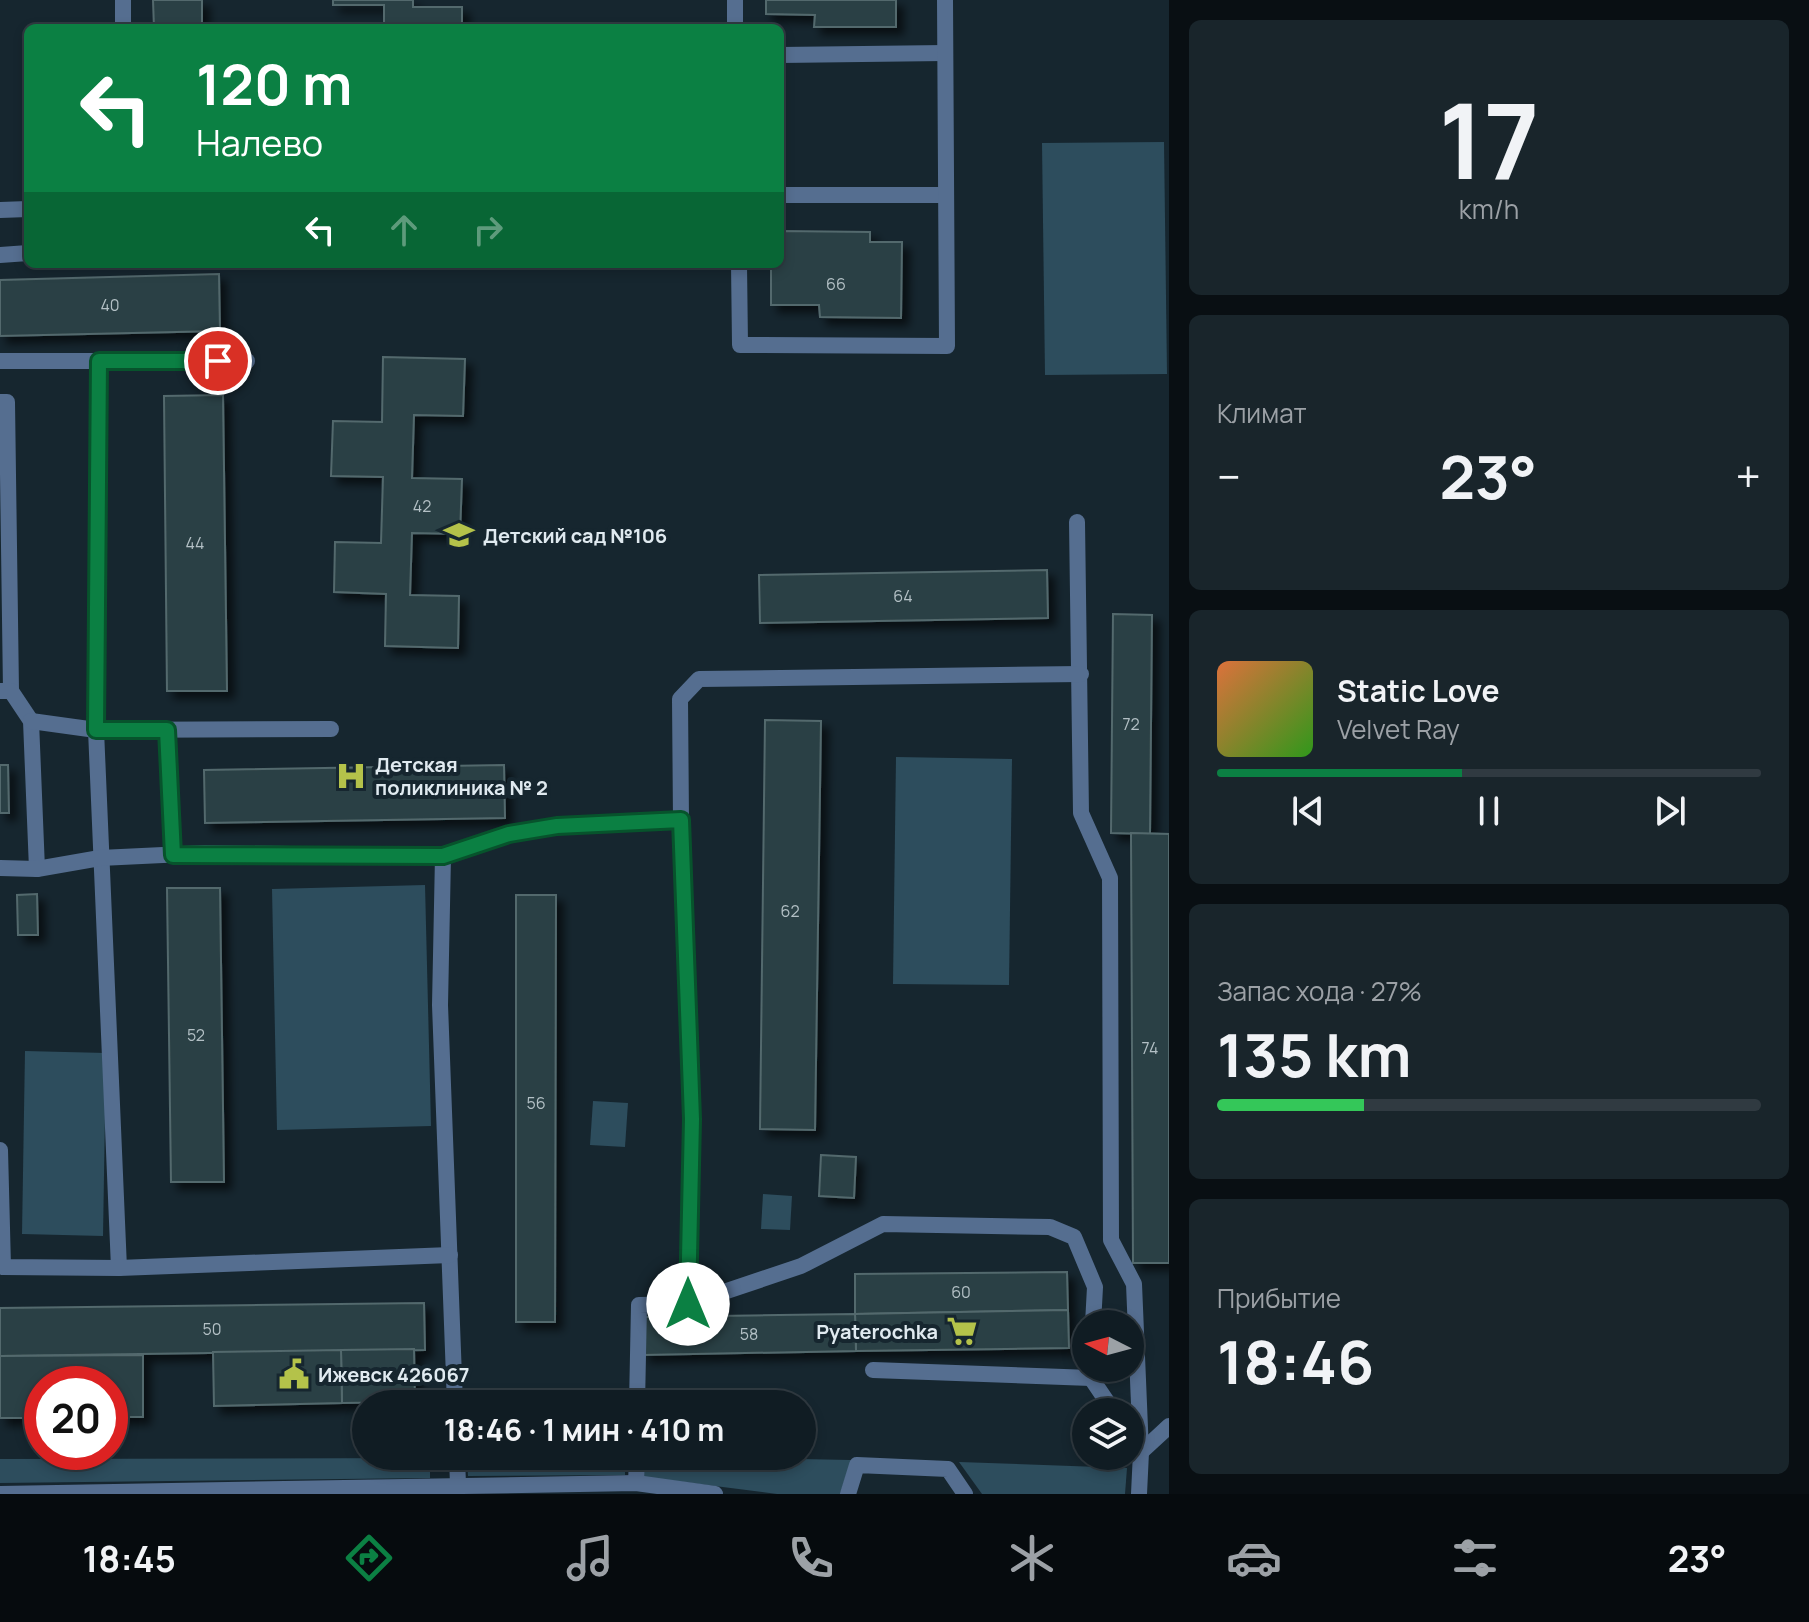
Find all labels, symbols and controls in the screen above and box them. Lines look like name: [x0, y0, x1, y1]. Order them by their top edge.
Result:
text: 120 m: [196, 45, 352, 122]
icon: left: [64, 56, 168, 160]
text: 17: [1438, 68, 1540, 210]
text: Налево: [196, 118, 323, 167]
text: km/h: [1459, 191, 1519, 227]
icon: left: [298, 208, 342, 252]
icon: ahead: [382, 208, 426, 252]
icon: right: [466, 208, 510, 252]
house number: 66: [826, 273, 846, 295]
house number: 40: [100, 294, 120, 316]
pin: [184, 327, 252, 395]
icon: arrive: [196, 339, 240, 383]
text: Климат: [1217, 395, 1307, 431]
text: 23°: [1439, 435, 1537, 517]
text: −: [1217, 446, 1241, 506]
text: +: [1736, 446, 1761, 506]
house number: 42: [413, 495, 431, 517]
school or university icon: Детский сад №106: [442, 518, 476, 552]
place label: Детский сад №106: [483, 522, 667, 549]
house number: 44: [185, 532, 205, 554]
house number: 64: [893, 585, 913, 607]
text: Static Love: [1337, 670, 1500, 711]
text: Velvet Ray: [1337, 711, 1460, 747]
house number: 72: [1122, 713, 1140, 735]
place label: Детская поликлиника № 2: [375, 751, 548, 801]
hospital icon: Детская поликлиника № 2: [334, 759, 368, 793]
icon: previous: [1286, 789, 1330, 833]
icon: pause: [1467, 789, 1511, 833]
icon: next: [1648, 789, 1692, 833]
house number: 62: [780, 900, 800, 922]
text: Запас хода · 27%: [1217, 973, 1422, 1009]
text: 135 km: [1217, 1013, 1412, 1095]
house number: 52: [187, 1024, 205, 1046]
house number: 74: [1142, 1037, 1158, 1059]
house number: 56: [526, 1092, 546, 1114]
position arrow: [646, 1262, 730, 1346]
text: Прибытие: [1217, 1280, 1341, 1316]
house number: 60: [951, 1281, 971, 1303]
north arrow: [1072, 1310, 1144, 1382]
map controls: [1072, 1310, 1144, 1470]
supermarket icon: Pyaterochka: [945, 1314, 979, 1348]
house number: 50: [203, 1318, 222, 1340]
place label: Pyaterochka: [816, 1318, 938, 1345]
text: 18:46: [1217, 1320, 1374, 1402]
house number: 58: [740, 1323, 758, 1345]
public building icon: Ижевск 426067: [277, 1357, 311, 1391]
place label: Ижевск 426067: [318, 1361, 470, 1388]
speed limit sign: 20: [24, 1366, 128, 1470]
button: layers: [1072, 1398, 1144, 1470]
text: 18:46 · 1 мин · 410 m: [444, 1409, 724, 1450]
icon: directions: [341, 1530, 397, 1586]
icon: music: [562, 1530, 618, 1586]
icon: phone: [783, 1530, 839, 1586]
icon: climate: [1004, 1530, 1060, 1586]
icon: car: [1226, 1530, 1282, 1586]
icon: filters: [1447, 1530, 1503, 1586]
text: 18:45: [83, 1534, 176, 1583]
text: 23°: [1668, 1534, 1726, 1583]

